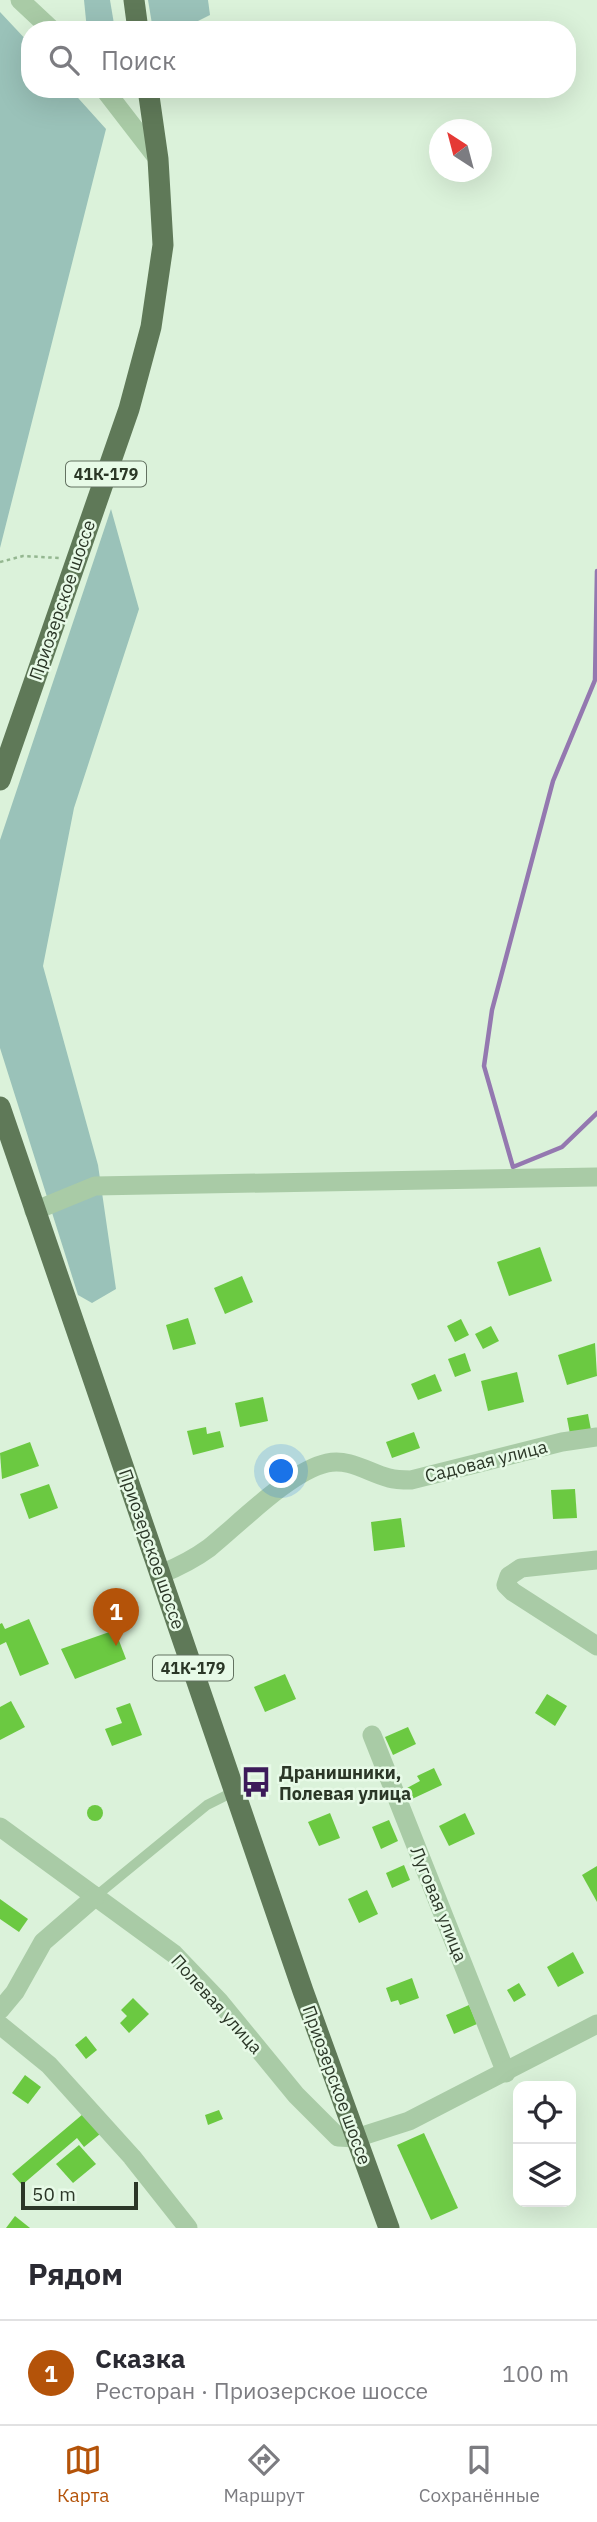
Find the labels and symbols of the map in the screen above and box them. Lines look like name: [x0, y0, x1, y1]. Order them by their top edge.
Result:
north arrow: [429, 119, 492, 182]
road number: 41К-179: [66, 461, 146, 486]
street label: Приозерское шоссе: [24, 517, 100, 683]
street label: Садовая улица: [422, 1435, 550, 1487]
your location: [264, 1454, 298, 1488]
street label: Приозерское шоссе: [114, 1466, 190, 1632]
pin: 1: [93, 1588, 139, 1646]
road number: 41К-179: [153, 1656, 233, 1680]
place label: Дранишники, Полевая улица: [279, 1761, 411, 1805]
bus stop icon: Дранишники, Полевая улица: [239, 1765, 273, 1799]
street label: Луговая улица: [405, 1843, 473, 1965]
street label: Полевая улица: [166, 1950, 268, 2059]
street label: Приозерское шоссе: [297, 2002, 377, 2168]
scale bar: [21, 2179, 138, 2211]

